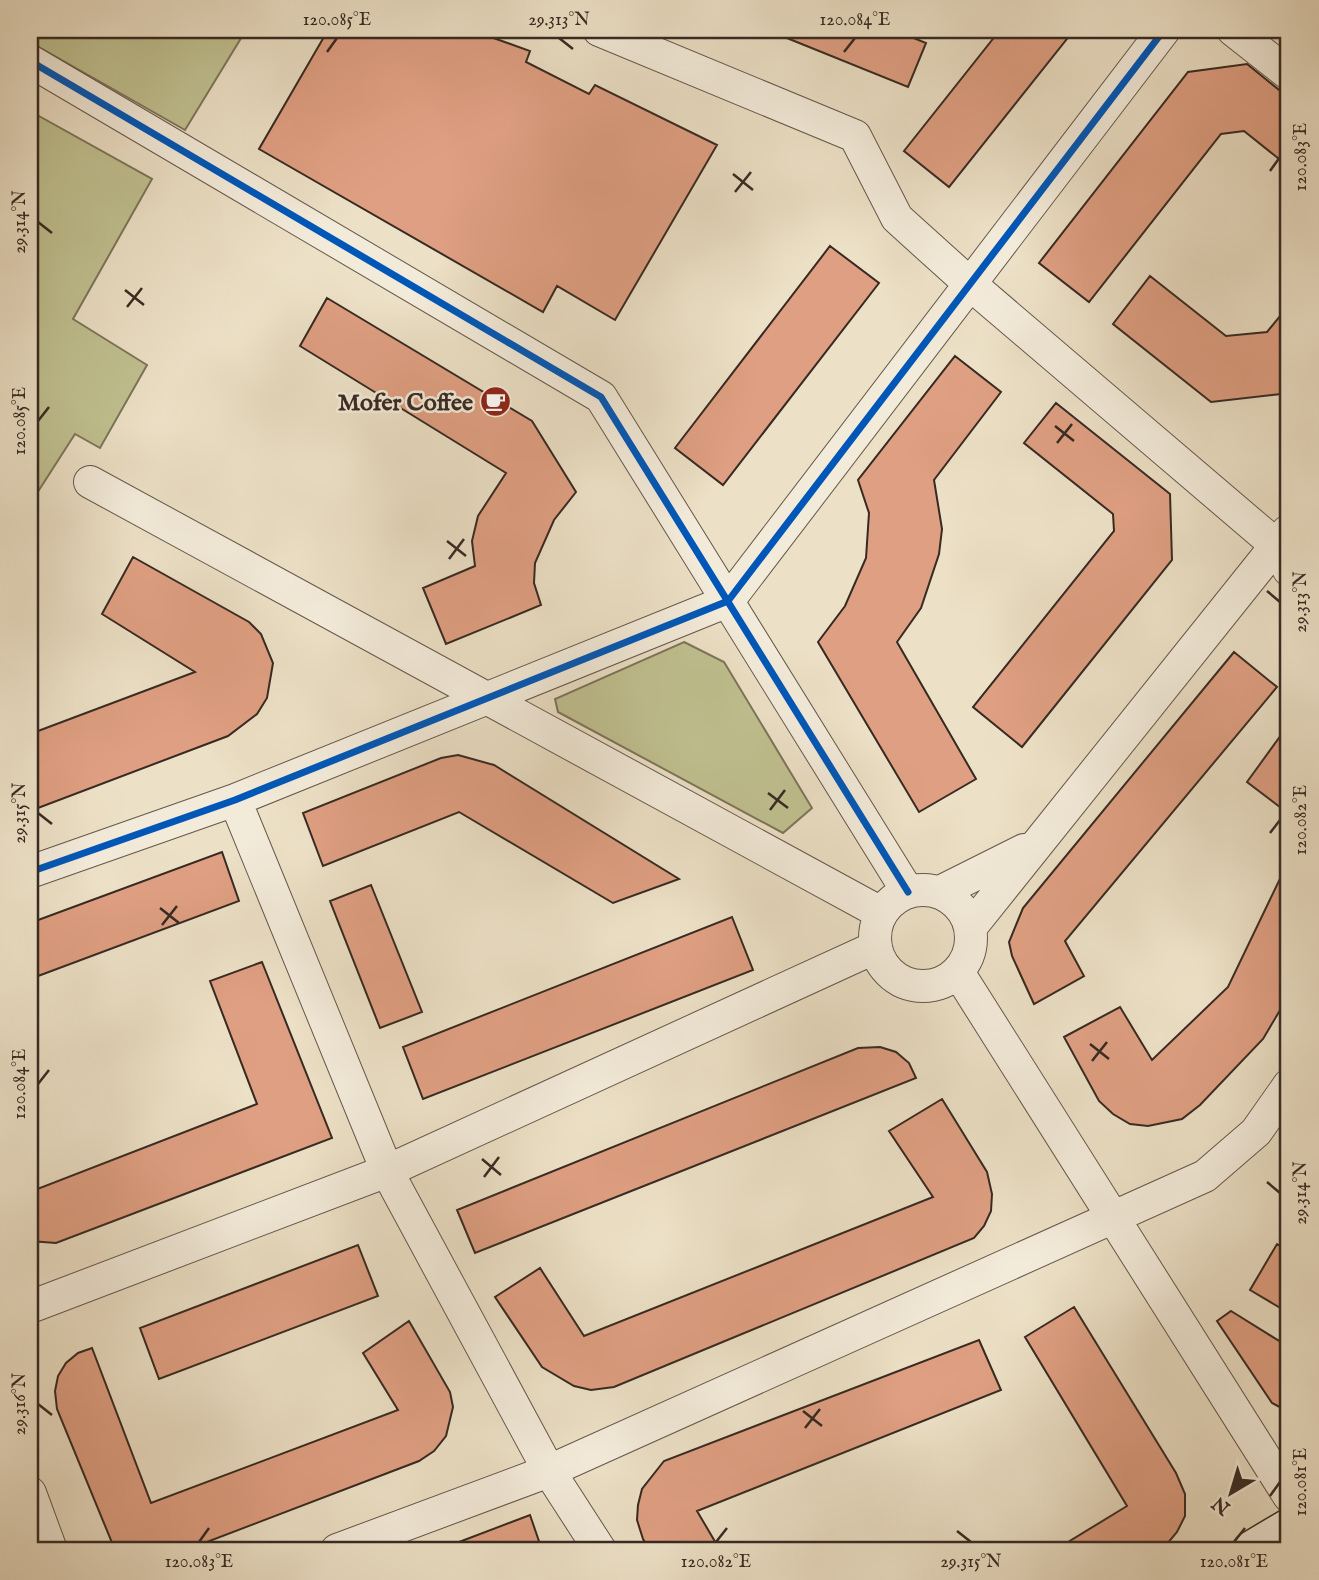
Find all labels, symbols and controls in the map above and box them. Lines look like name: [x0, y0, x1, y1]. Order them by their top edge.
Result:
text: 120.085°E: [303, 9, 371, 32]
text: 29.313°N: [528, 9, 590, 32]
text: 120.084°E: [820, 9, 890, 32]
text: 120.083°E: [1290, 123, 1313, 191]
text: 29.314°N: [9, 190, 32, 254]
cafe icon: Mofer Coffee: [479, 385, 513, 419]
text: 120.085°E: [9, 387, 32, 455]
place label: Mofer Coffee: [338, 388, 473, 419]
text: 29.313°N: [1290, 571, 1313, 633]
text: 29.315°N: [9, 782, 32, 844]
text: 120.082°E: [1290, 785, 1313, 855]
text: 120.084°E: [9, 1049, 32, 1119]
text: 29.314°N: [1290, 1161, 1313, 1225]
text: 29.316°N: [9, 1372, 32, 1435]
text: 120.081°E: [1290, 1448, 1313, 1516]
north arrow: [1196, 1458, 1266, 1528]
text: N: [1207, 1490, 1236, 1520]
text: 120.083°E: [165, 1551, 233, 1574]
text: 120.082°E: [681, 1551, 751, 1574]
text: 29.315°N: [940, 1551, 1002, 1574]
text: 120.081°E: [1200, 1551, 1268, 1574]

